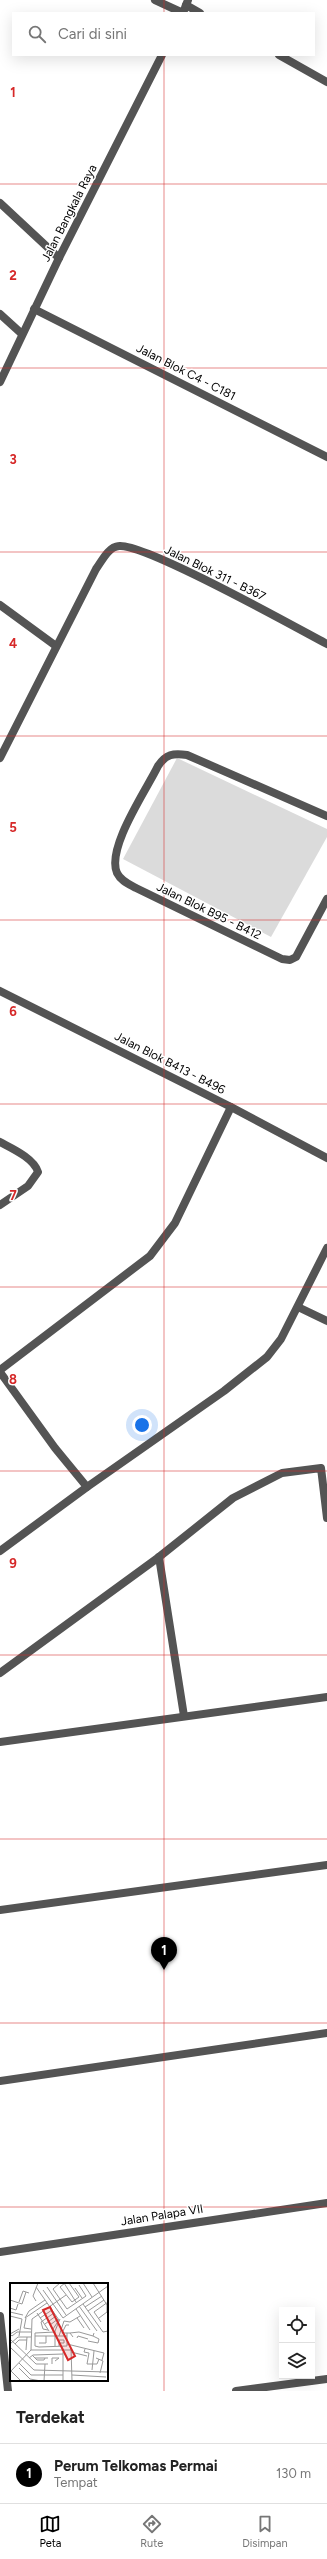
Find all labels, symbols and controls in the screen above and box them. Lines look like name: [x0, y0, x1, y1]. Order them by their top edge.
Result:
search box: [12, 12, 315, 56]
icon: search: [26, 23, 48, 45]
text: Cari di sini: [58, 25, 127, 43]
text: 1: [10, 85, 16, 100]
street label: Jalan Bangkala Raya: [38, 162, 100, 264]
text: 2: [9, 268, 17, 283]
street label: Jalan Blok C4 - C181: [134, 341, 238, 403]
text: 3: [9, 452, 17, 467]
street label: Jalan Blok 311 - B367: [162, 542, 268, 604]
text: 4: [9, 636, 17, 651]
text: 5: [9, 820, 17, 835]
street label: Jalan Blok B95 - B412: [154, 880, 264, 942]
text: 6: [9, 1004, 17, 1019]
street label: Jalan Blok B413 - B496: [112, 1029, 228, 1097]
text: 7: [9, 1188, 17, 1203]
text: 8: [9, 1372, 17, 1387]
your location: [132, 1415, 152, 1435]
text: 9: [9, 1556, 17, 1571]
pin: 1: [151, 1937, 177, 1970]
street label: Jalan Palapa VII: [120, 2202, 204, 2228]
inset map: [10, 2283, 108, 2381]
map controls: [279, 2307, 315, 2379]
button: locate: [279, 2307, 315, 2343]
button: layers: [279, 2343, 315, 2379]
text: Terdekat: [16, 2407, 85, 2427]
text: Perum Telkomas Permai: [54, 2457, 218, 2475]
text: 1: [26, 2466, 32, 2481]
text: 130 m: [276, 2466, 311, 2481]
text: Tempat: [54, 2475, 98, 2490]
tab: Peta: [39, 2513, 61, 2550]
tab: Rute: [140, 2513, 163, 2550]
tab: Disimpan: [242, 2513, 288, 2550]

